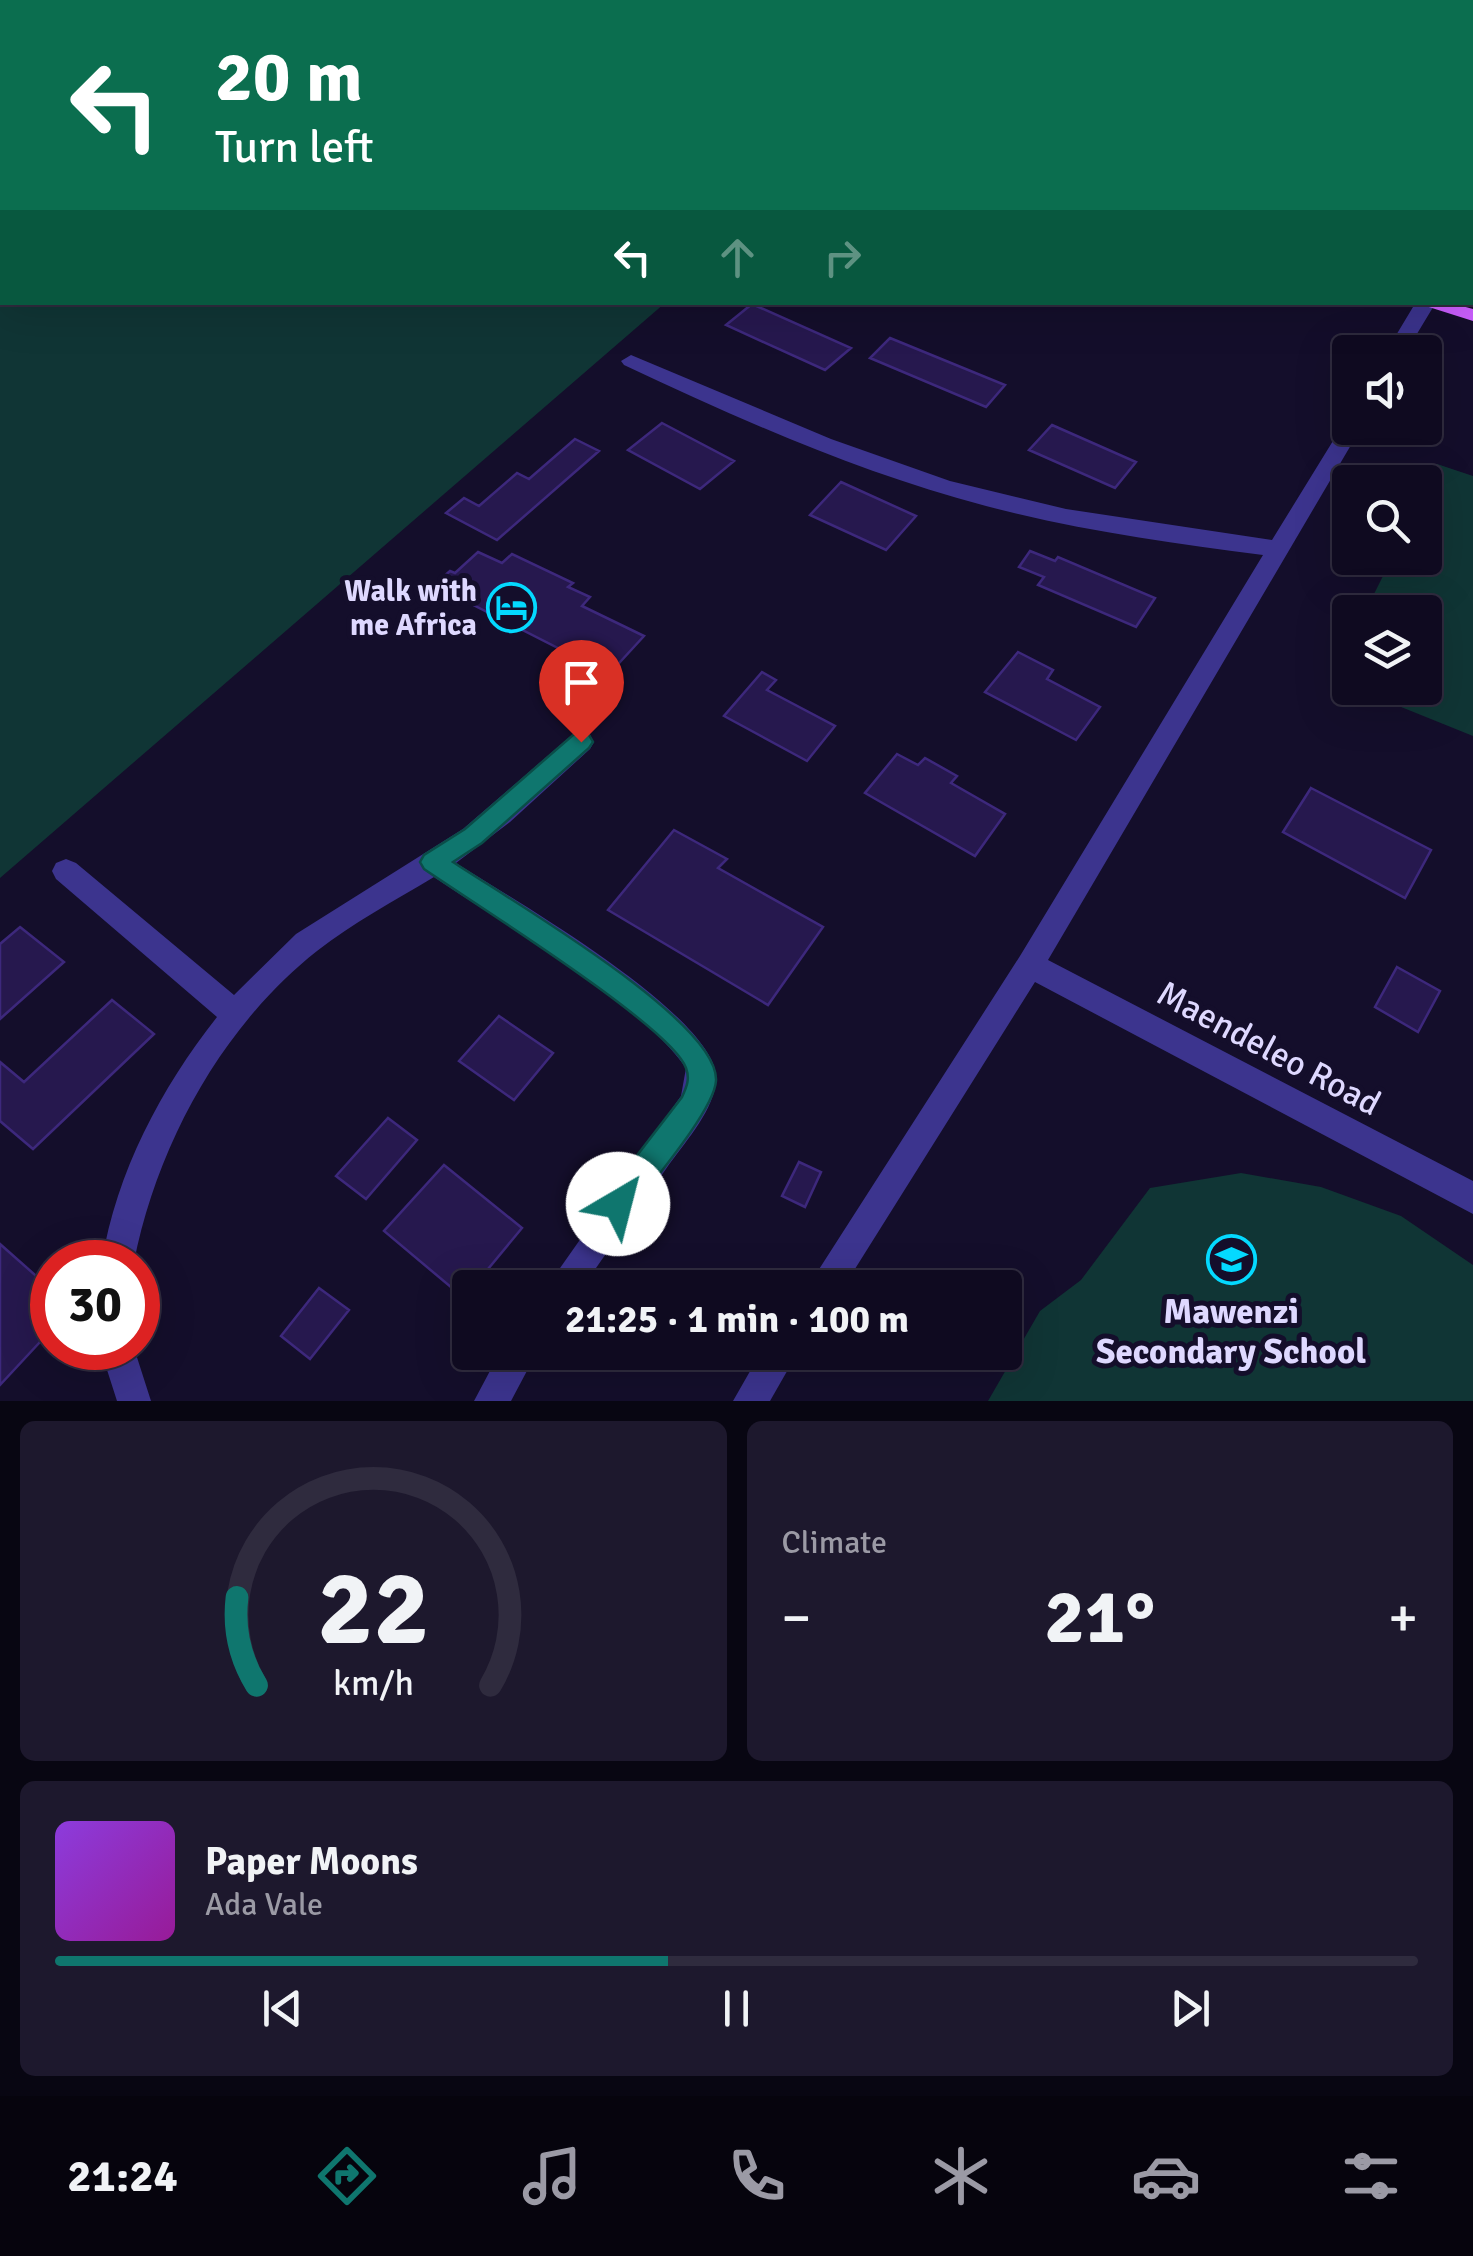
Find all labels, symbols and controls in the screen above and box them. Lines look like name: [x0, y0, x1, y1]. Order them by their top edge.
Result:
text: 20 m: [215, 34, 363, 120]
icon: left: [50, 40, 180, 170]
text: Turn left: [215, 120, 374, 175]
icon: left: [605, 230, 660, 285]
icon: ahead: [710, 230, 765, 285]
icon: right: [815, 230, 870, 285]
map controls: [1332, 335, 1442, 705]
button: sound: [1332, 335, 1442, 445]
button: search: [1332, 465, 1442, 575]
place label: Walk with me Africa: [344, 573, 477, 644]
hotel icon: Walk with me Africa: [486, 582, 538, 634]
button: layers: [1332, 595, 1442, 705]
pin: [539, 640, 624, 743]
icon: arrive: [554, 655, 609, 710]
street label: Maendeleo Road: [1150, 972, 1388, 1125]
position arrow: [566, 1152, 670, 1256]
school or university icon: Mawenzi Secondary School: [1205, 1233, 1257, 1285]
speed limit sign: 30: [30, 1240, 160, 1370]
place label: Mawenzi Secondary School: [1096, 1290, 1366, 1373]
text: 21:25 · 1 min · 100 m: [565, 1296, 909, 1343]
text: Climate: [782, 1523, 887, 1562]
text: 22: [317, 1545, 429, 1673]
text: 21°: [1044, 1571, 1155, 1664]
text: −: [782, 1584, 811, 1652]
text: +: [1388, 1584, 1418, 1652]
text: km/h: [333, 1661, 414, 1705]
text: Paper Moons: [205, 1838, 418, 1885]
text: Ada Vale: [205, 1885, 323, 1924]
icon: previous: [255, 1981, 310, 2036]
icon: pause: [709, 1981, 764, 2036]
icon: next: [1163, 1981, 1218, 2036]
icon: directions: [312, 2141, 382, 2211]
icon: music: [517, 2141, 587, 2211]
icon: phone: [722, 2141, 792, 2211]
icon: climate: [926, 2141, 996, 2211]
icon: car: [1131, 2141, 1201, 2211]
icon: filters: [1336, 2141, 1406, 2211]
text: 21:24: [67, 2149, 178, 2204]

